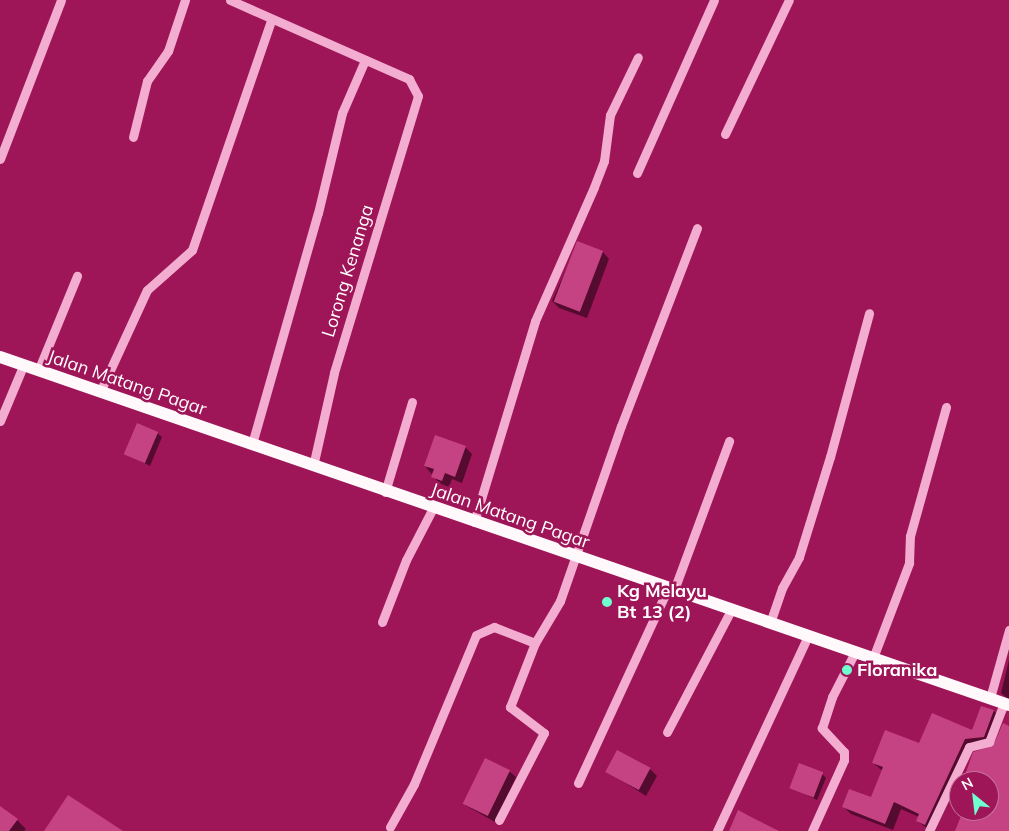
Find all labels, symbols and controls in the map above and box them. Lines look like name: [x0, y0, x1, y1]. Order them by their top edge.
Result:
street label: Lorong Kenanga: [318, 202, 378, 340]
street label: Jalan Matang Pagar: [45, 346, 209, 420]
street label: Jalan Matang Pagar: [428, 479, 592, 553]
place label: Kg Melayu Bt 13 (2): [617, 581, 707, 624]
marker: Kg Melayu Bt 13 (2): [601, 596, 613, 608]
place label: Floranika: [857, 659, 937, 681]
marker: Floranika: [841, 664, 853, 676]
north arrow: [949, 771, 999, 821]
text: N: [958, 773, 976, 794]

